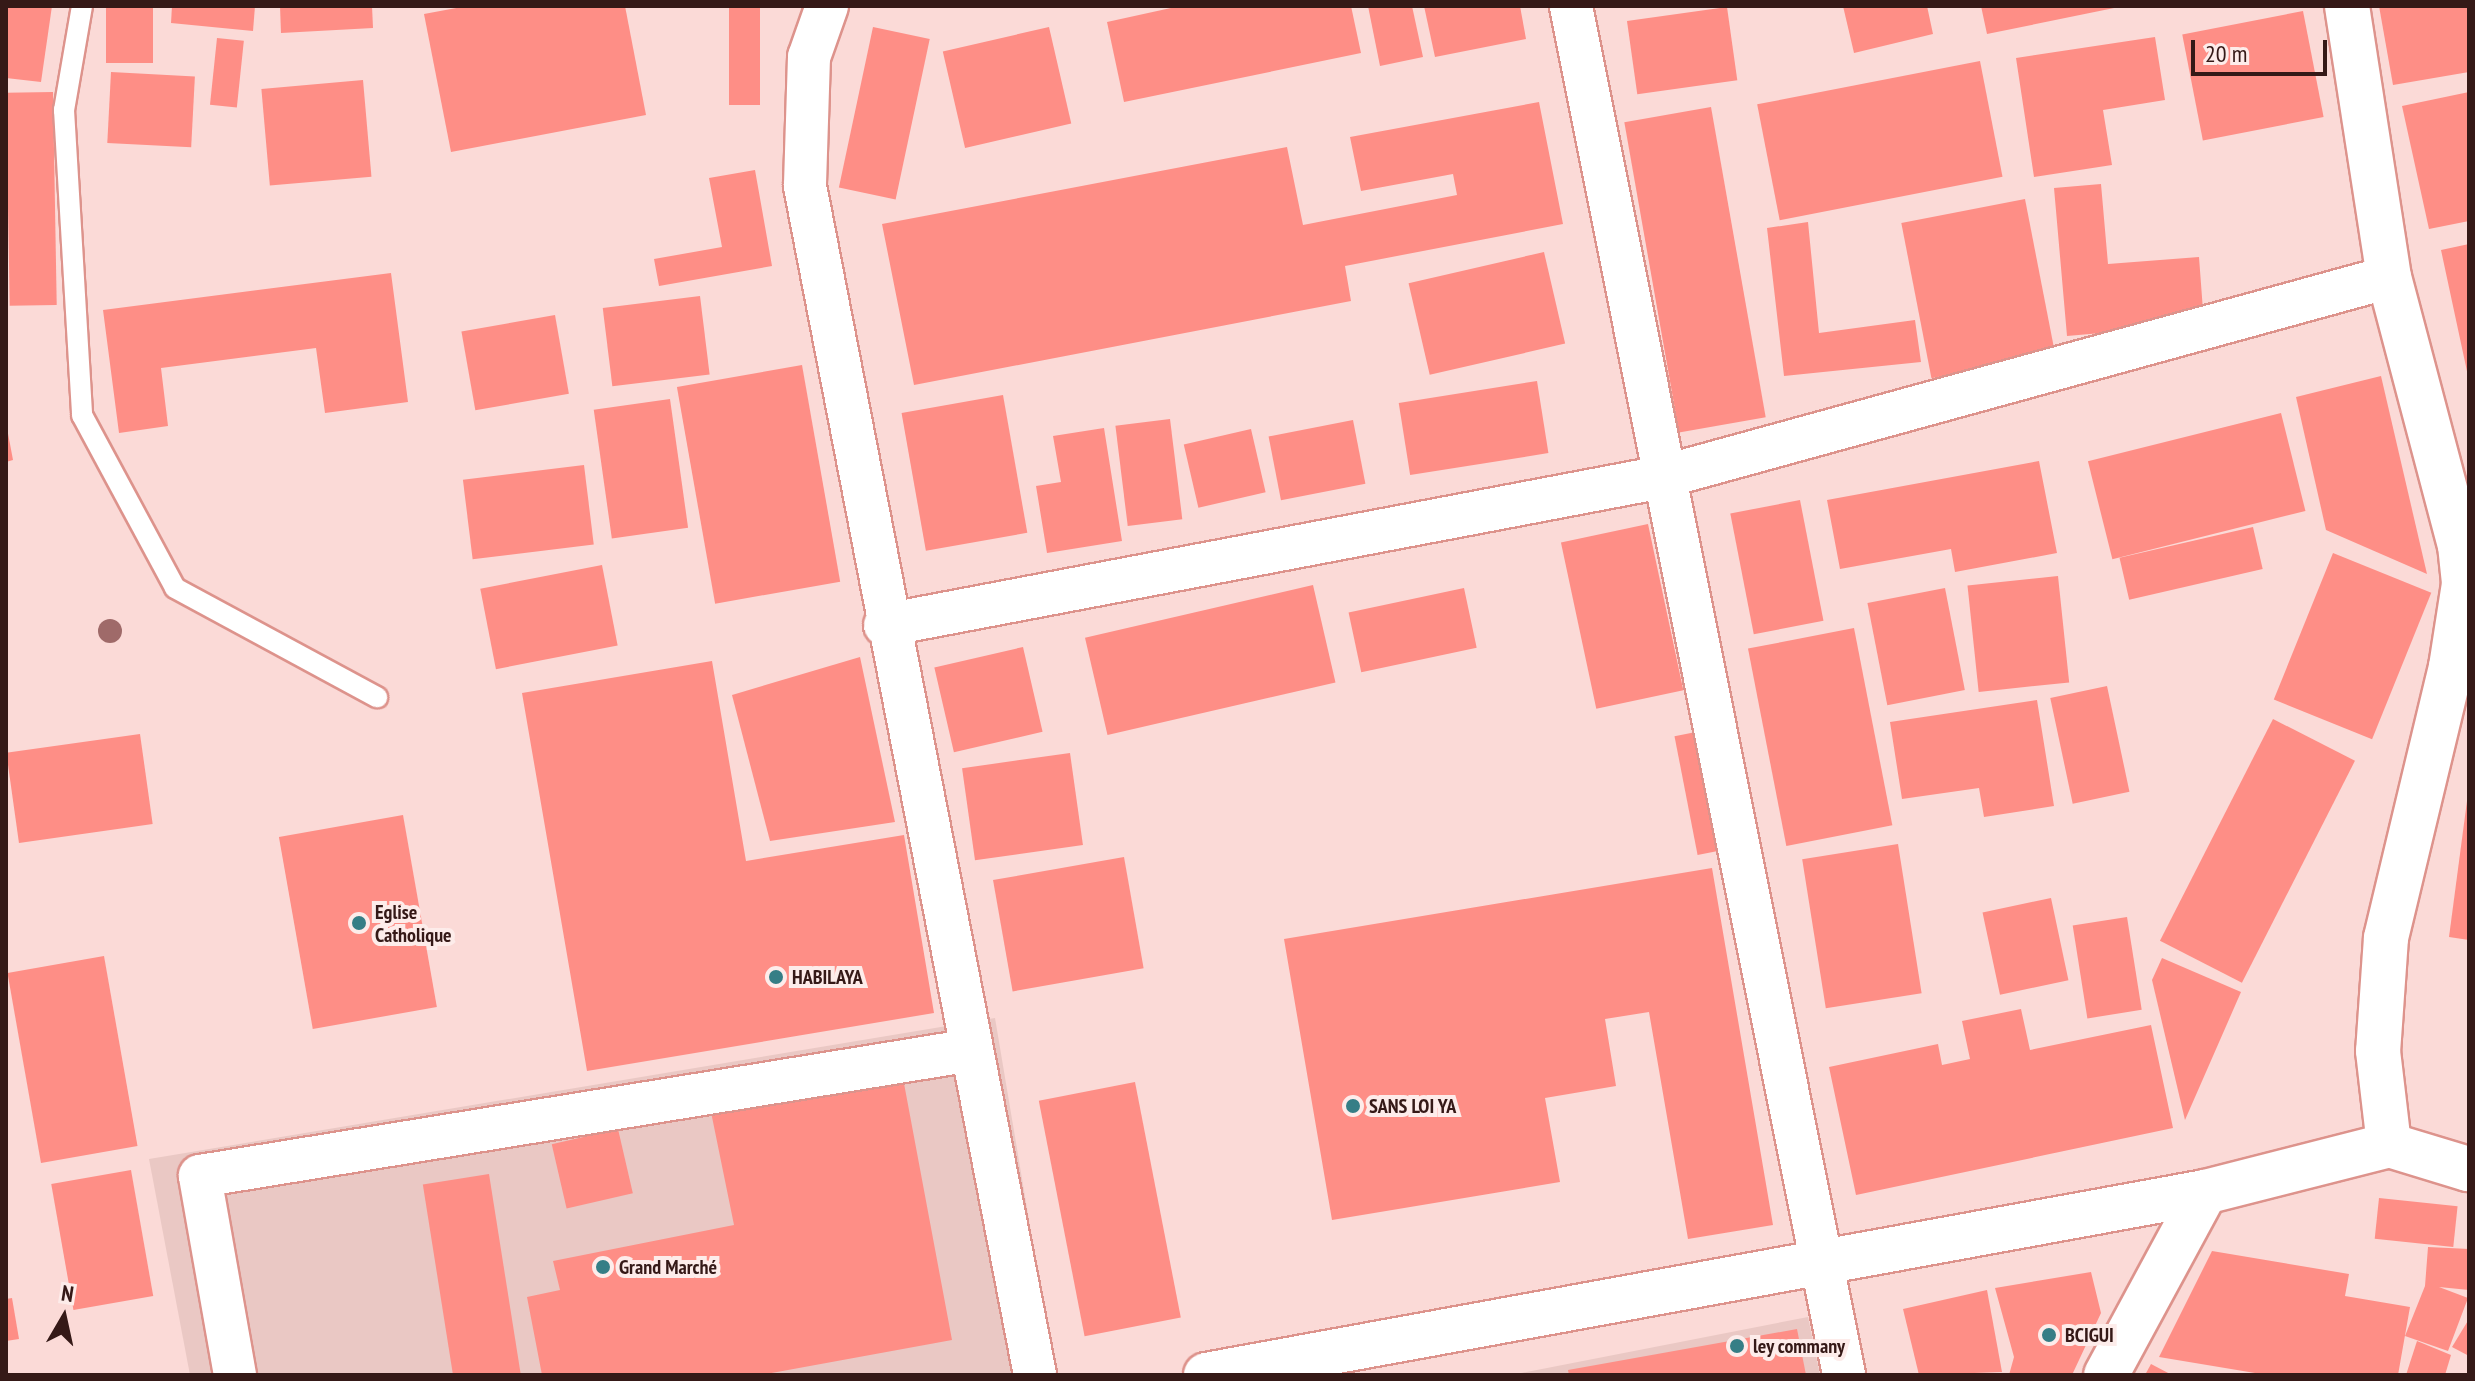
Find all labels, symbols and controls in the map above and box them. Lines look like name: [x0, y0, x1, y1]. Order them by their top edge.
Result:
scale bar: [2195, 24, 2331, 74]
text: 20 m: [2205, 38, 2247, 69]
place label: Eglise Catholique: [375, 900, 452, 947]
marker: Eglise Catholique: [350, 914, 368, 932]
place label: HABILAYA: [792, 965, 863, 989]
marker: HABILAYA: [767, 968, 785, 986]
place label: SANS LOI YA: [1369, 1094, 1457, 1118]
marker: SANS LOI YA: [1344, 1097, 1362, 1115]
place label: Grand Marché: [619, 1255, 717, 1279]
marker: Grand Marché: [594, 1258, 612, 1276]
north arrow: [24, 1277, 104, 1357]
text: N: [60, 1279, 76, 1308]
place label: BCIGUI: [2065, 1323, 2114, 1347]
marker: BCIGUI: [2040, 1326, 2058, 1344]
place label: ley commany: [1753, 1334, 1846, 1358]
marker: ley commany: [1728, 1337, 1746, 1355]

